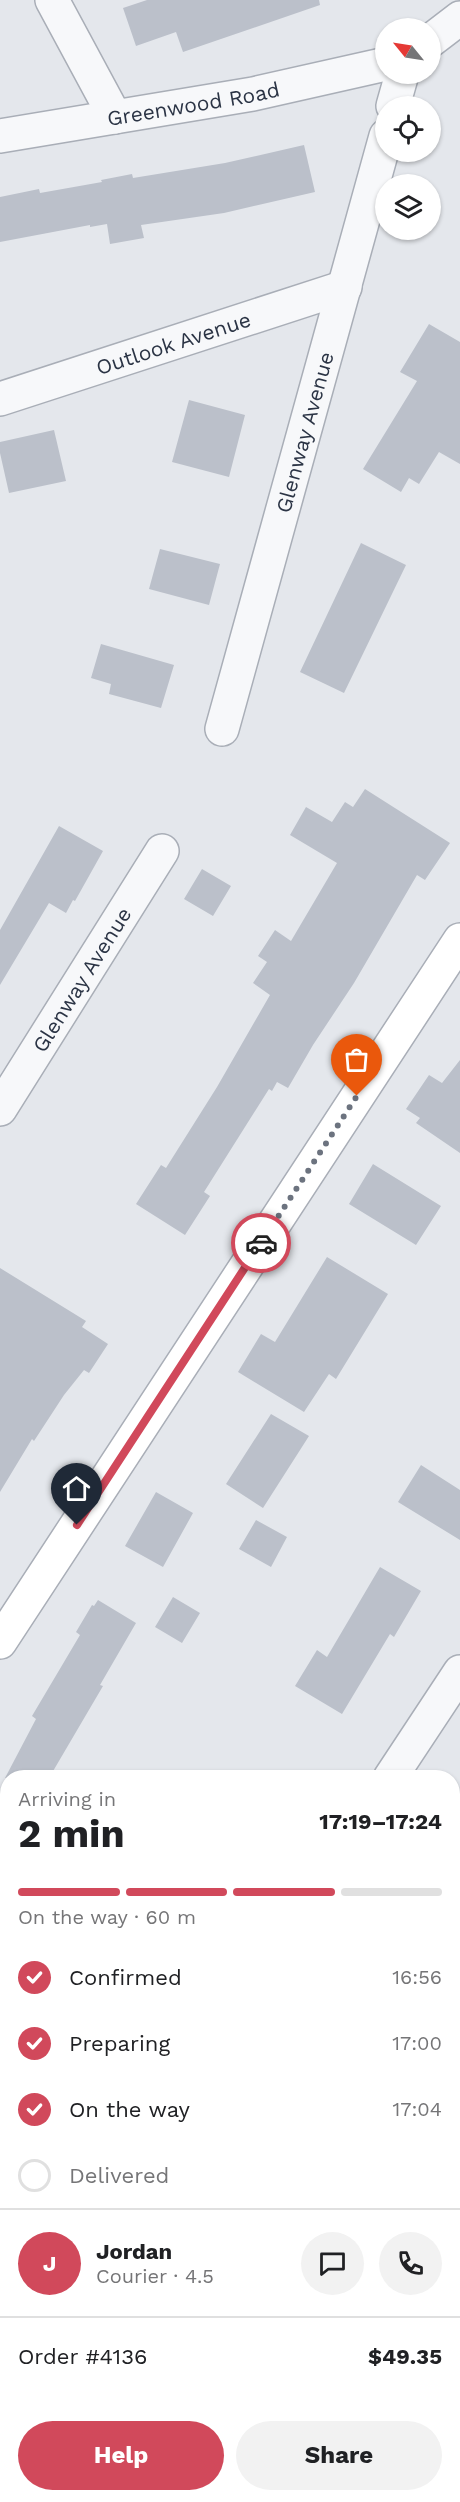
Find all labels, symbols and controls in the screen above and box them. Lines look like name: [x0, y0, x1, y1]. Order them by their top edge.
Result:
north arrow: [375, 18, 441, 84]
map controls: [375, 18, 441, 240]
street label: Greenwood Road: [105, 76, 282, 131]
button: locate: [375, 96, 441, 162]
button: layers: [375, 174, 441, 240]
street label: Outlook Avenue: [93, 306, 254, 380]
street label: Glenway Avenue: [270, 349, 338, 516]
street label: Glenway Avenue: [27, 902, 136, 1056]
pin: [331, 1034, 382, 1096]
icon: bag: [340, 1043, 373, 1076]
courier: [231, 1213, 291, 1273]
icon: car: [245, 1227, 278, 1260]
pin: [51, 1463, 102, 1525]
icon: home: [60, 1472, 93, 1505]
text: Arriving in: [18, 1787, 116, 1811]
text: 17:19–17:24: [319, 1809, 442, 1834]
text: 2 min: [18, 1811, 125, 1856]
text: On the way · 60 m: [18, 1905, 196, 1929]
icon: check: [18, 1961, 51, 1994]
text: Confirmed: [69, 1965, 182, 1990]
text: 16:56: [392, 1965, 442, 1989]
icon: check: [18, 2027, 51, 2060]
text: Preparing: [69, 2031, 170, 2056]
text: 17:00: [392, 2031, 442, 2055]
icon: check: [18, 2093, 51, 2126]
text: On the way: [69, 2097, 190, 2122]
text: 17:04: [392, 2097, 442, 2121]
text: Delivered: [69, 2163, 169, 2188]
button: chat: [301, 2232, 364, 2295]
button: phone: [379, 2232, 442, 2295]
text: Jordan: [96, 2239, 172, 2264]
text: J: [43, 2251, 56, 2276]
text: Courier · 4.5: [96, 2264, 214, 2288]
text: Order #4136: [18, 2344, 147, 2369]
text: $49.35: [368, 2344, 442, 2369]
button: Help: [18, 2421, 224, 2490]
button: Share: [236, 2421, 442, 2490]

